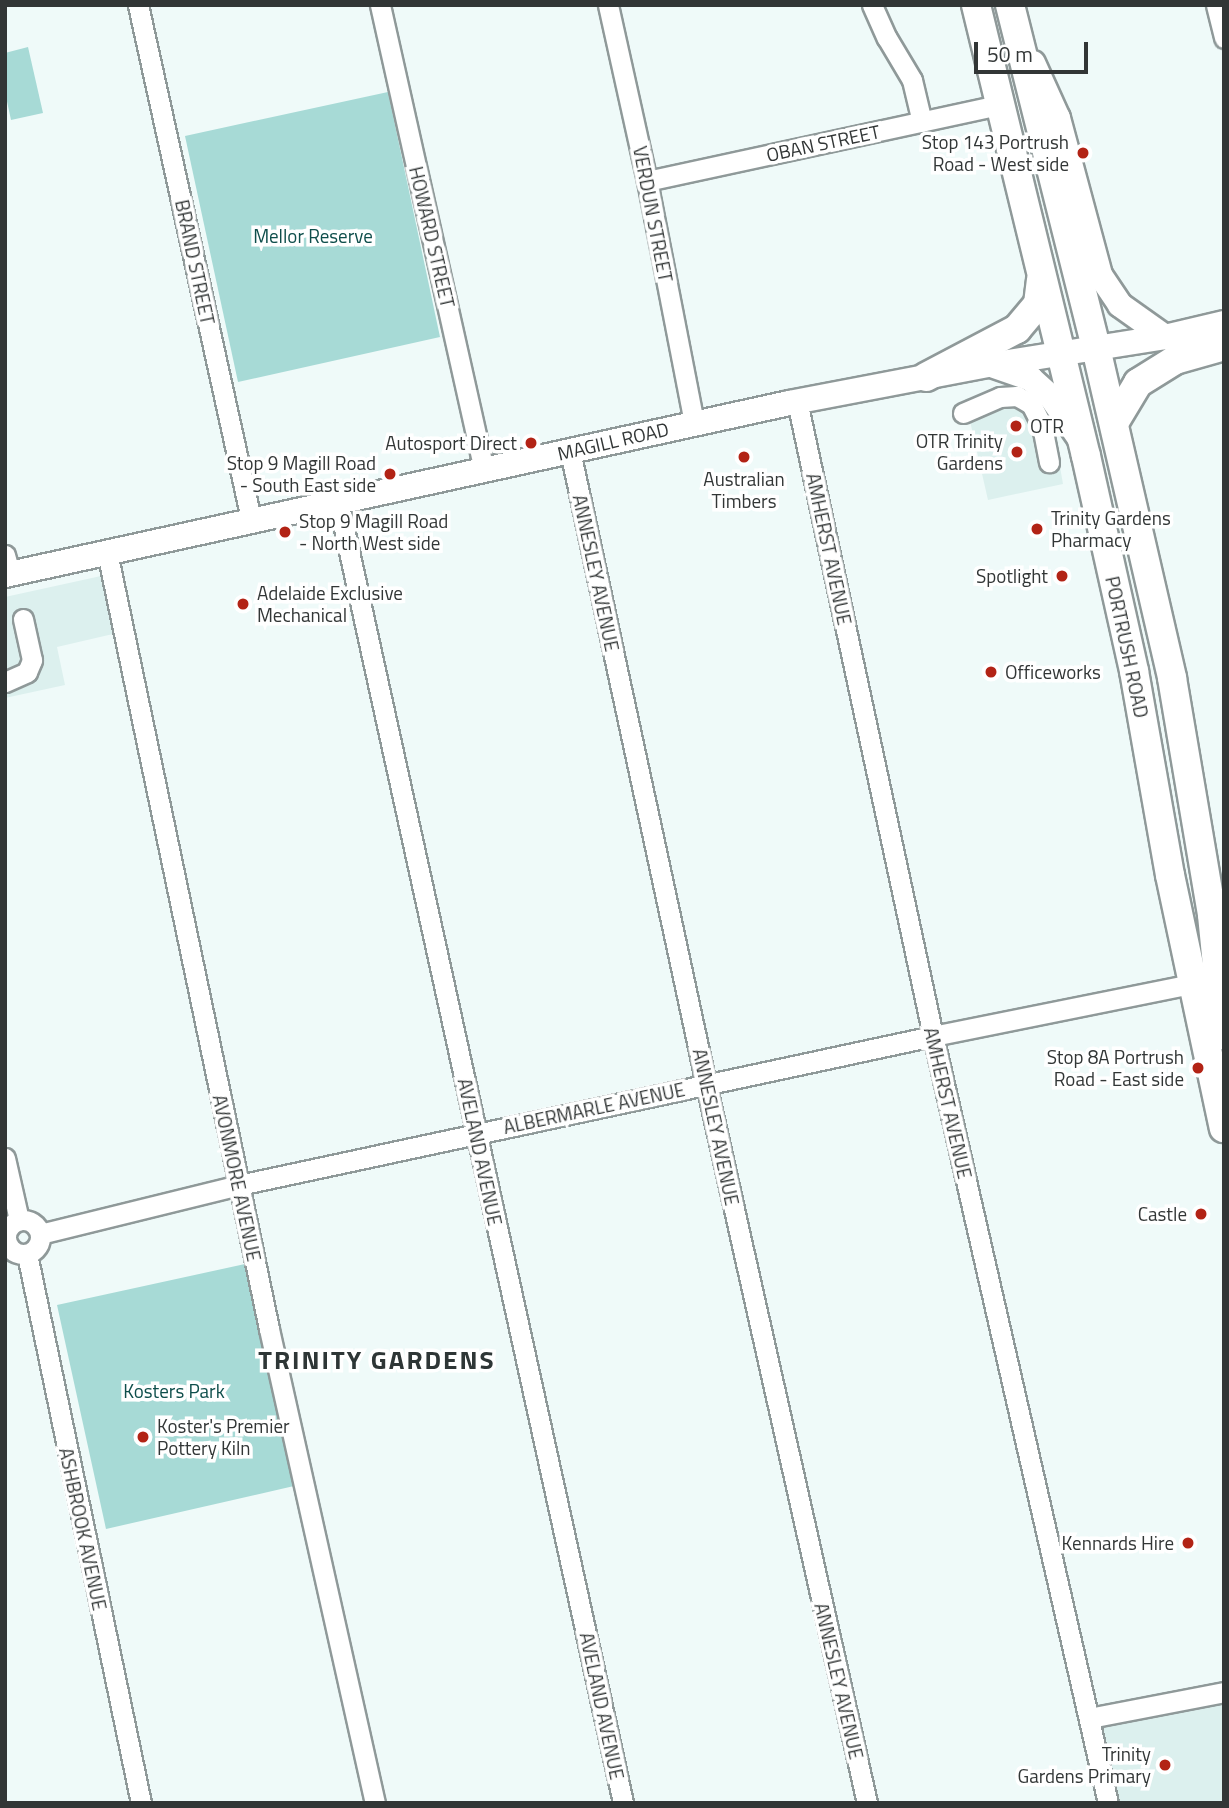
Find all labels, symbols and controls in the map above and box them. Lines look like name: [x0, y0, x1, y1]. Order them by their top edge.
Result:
scale bar: [977, 28, 1091, 72]
text: 50 m: [987, 38, 1033, 70]
street label: OBAN STREET: [764, 120, 882, 166]
place label: Stop 143 Portrush Road - West side: [922, 131, 1069, 175]
street label: VERDUN STREET: [629, 144, 677, 284]
marker: Stop 143 Portrush Road - West side: [1075, 145, 1091, 161]
street label: HOWARD STREET: [405, 164, 459, 310]
street label: BRAND STREET: [171, 198, 219, 326]
park label: Mellor Reserve: [253, 225, 373, 247]
place label: OTR: [1030, 415, 1064, 437]
street label: MAGILL ROAD: [555, 417, 671, 465]
marker: OTR: [1008, 418, 1024, 434]
place label: OTR Trinity Gardens: [916, 430, 1003, 474]
place label: Autosport Direct: [385, 432, 517, 454]
marker: Autosport Direct: [523, 435, 539, 451]
marker: OTR Trinity Gardens: [1009, 444, 1025, 460]
marker: Australian Timbers: [736, 449, 752, 465]
place label: Stop 9 Magill Road - South East side: [227, 452, 376, 496]
marker: Stop 9 Magill Road - South East side: [382, 466, 398, 482]
place label: Australian Timbers: [703, 468, 785, 512]
street label: AMHERST AVENUE: [802, 471, 856, 627]
street label: ANNESLEY AVENUE: [568, 493, 624, 653]
place label: Trinity Gardens Pharmacy: [1051, 507, 1171, 551]
place label: Stop 9 Magill Road - North West side: [299, 510, 448, 554]
marker: Trinity Gardens Pharmacy: [1029, 521, 1045, 537]
marker: Stop 9 Magill Road - North West side: [277, 524, 293, 540]
place label: Spotlight: [976, 565, 1048, 587]
marker: Spotlight: [1054, 568, 1070, 584]
street label: PORTRUSH ROAD: [1101, 574, 1153, 720]
place label: Adelaide Exclusive Mechanical: [257, 582, 403, 626]
marker: Adelaide Exclusive Mechanical: [235, 596, 251, 612]
place label: Officeworks: [1005, 661, 1101, 683]
marker: Officeworks: [983, 664, 999, 680]
street label: AMHERST AVENUE: [919, 1025, 977, 1181]
place label: Stop 8A Portrush Road - East side: [1047, 1046, 1184, 1090]
street label: ANNESLEY AVENUE: [688, 1047, 744, 1207]
marker: Stop 8A Portrush Road - East side: [1190, 1060, 1206, 1076]
street label: AVELAND AVENUE: [453, 1076, 507, 1228]
street label: ALBERMARLE AVENUE: [501, 1078, 687, 1138]
street label: AVONMORE AVENUE: [208, 1093, 266, 1263]
place label: Castle: [1138, 1203, 1187, 1225]
marker: Castle: [1193, 1206, 1209, 1222]
district label: TRINITY GARDENS: [260, 1344, 494, 1376]
park label: Kosters Park: [123, 1380, 225, 1402]
place label: Koster's Premier Pottery Kiln: [157, 1415, 290, 1459]
marker: Koster's Premier Pottery Kiln: [135, 1429, 151, 1445]
street label: ASHBROOK AVENUE: [55, 1446, 111, 1612]
place label: Kennards Hire: [1062, 1532, 1174, 1554]
marker: Kennards Hire: [1180, 1535, 1196, 1551]
street label: ANNESLEY AVENUE: [810, 1601, 868, 1761]
street label: AVELAND AVENUE: [575, 1630, 629, 1782]
place label: Trinity Gardens Primary: [1017, 1743, 1151, 1787]
marker: Trinity Gardens Primary: [1157, 1757, 1173, 1773]

